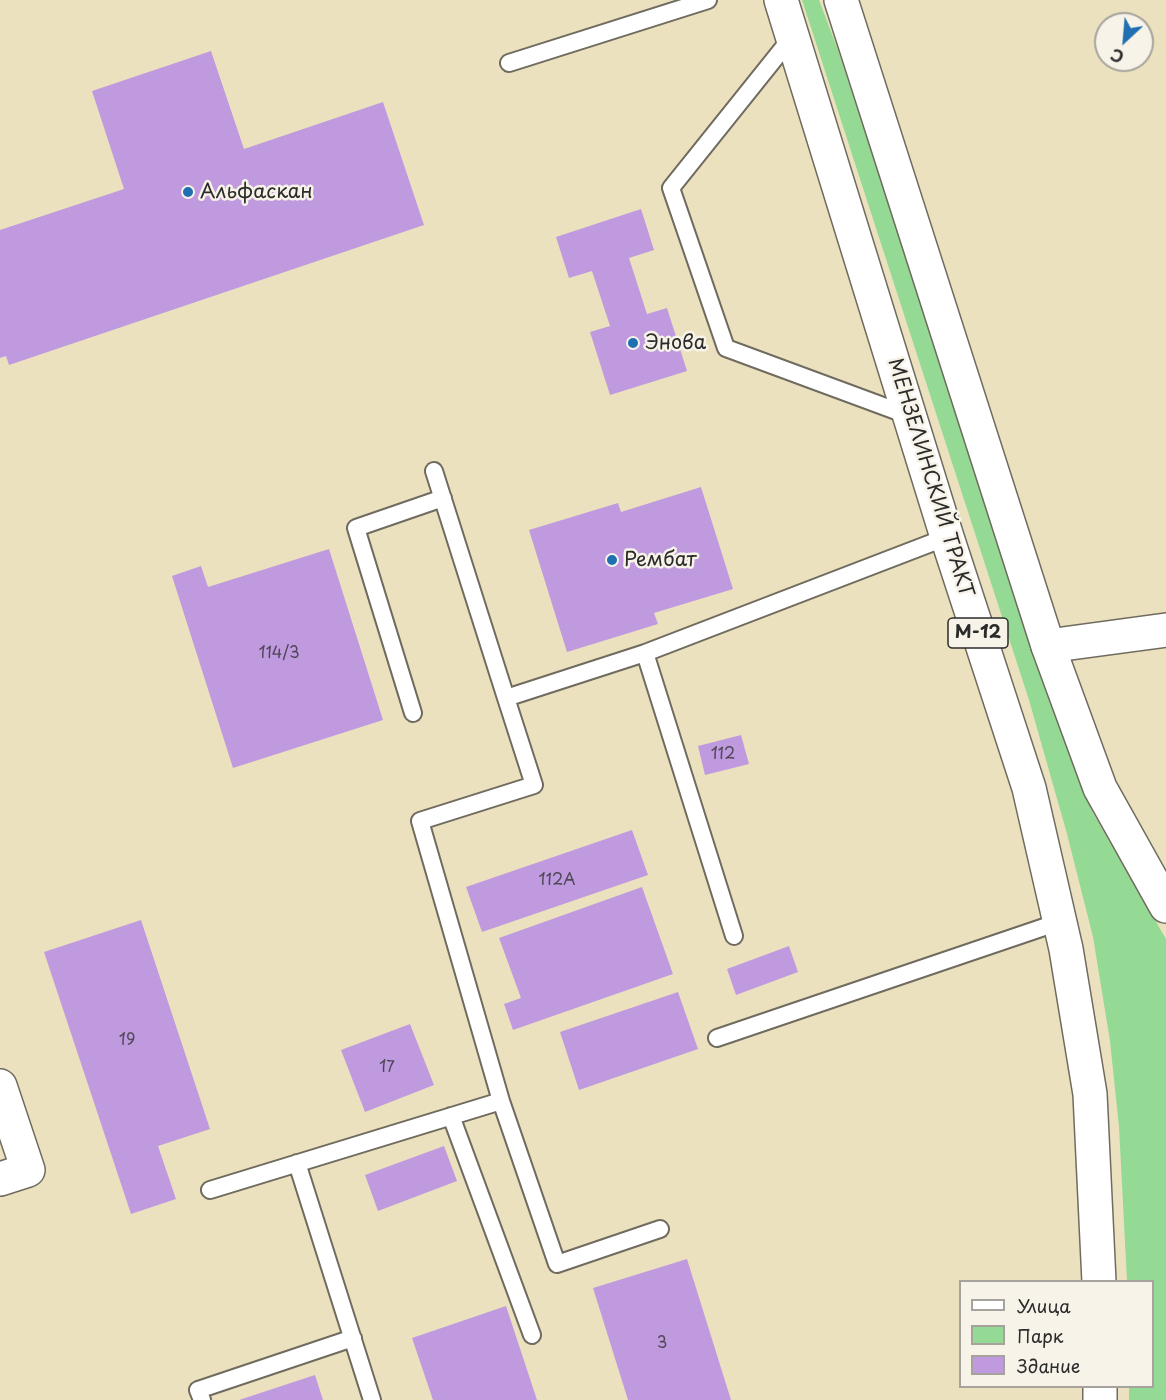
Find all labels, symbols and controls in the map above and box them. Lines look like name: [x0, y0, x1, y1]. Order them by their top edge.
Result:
north arrow: [1094, 12, 1154, 72]
text: С: [1106, 43, 1128, 70]
place label: Альфаскан: [200, 180, 313, 204]
marker: Альфаскан: [181, 185, 195, 199]
place label: Энова: [645, 331, 706, 355]
marker: Энова: [626, 336, 640, 350]
street label: МЕНЗЕЛИНСКИЙ ТРАКТ: [882, 355, 978, 601]
place label: Рембат: [624, 548, 696, 572]
marker: Рембат: [605, 553, 619, 567]
road number: М-12: [948, 618, 1008, 648]
house number: 114/3: [258, 644, 300, 664]
house number: 112: [711, 745, 735, 765]
house number: 112А: [539, 871, 575, 891]
house number: 19: [119, 1031, 135, 1051]
house number: 17: [379, 1058, 395, 1078]
legend: [959, 1280, 1154, 1388]
text: Улица: [1017, 1292, 1071, 1319]
text: Парк: [1017, 1322, 1063, 1349]
house number: 3: [657, 1334, 667, 1354]
text: Здание: [1017, 1352, 1080, 1379]

